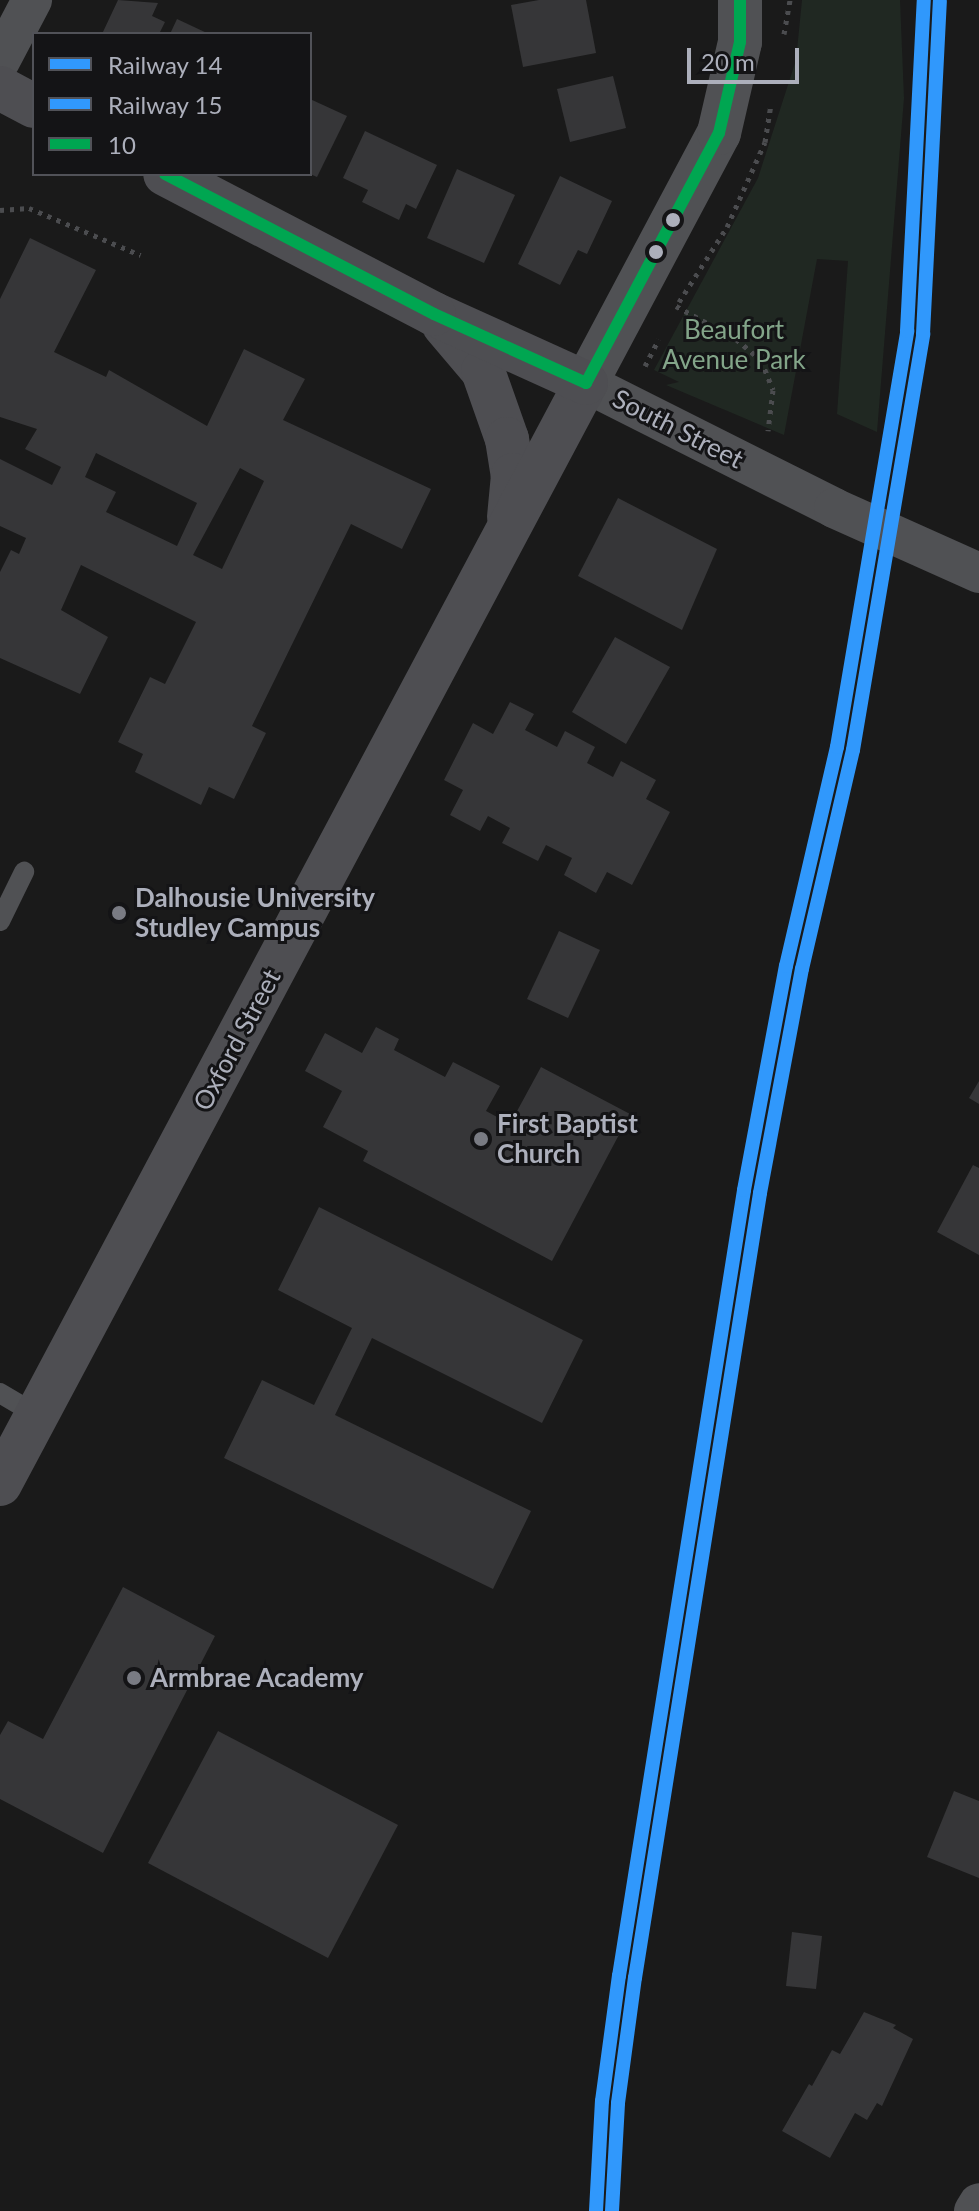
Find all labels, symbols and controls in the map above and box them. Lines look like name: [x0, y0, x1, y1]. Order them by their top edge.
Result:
legend: [32, 32, 312, 176]
scale bar: [691, 32, 803, 82]
text: 20 m: [701, 47, 755, 76]
text: Railway 14: [108, 50, 222, 79]
text: Railway 15: [108, 90, 222, 119]
text: 10: [108, 130, 136, 159]
unlabelled marker: [665, 212, 681, 228]
unlabelled marker: [648, 244, 664, 260]
park label: Beaufort Avenue Park: [662, 314, 806, 376]
street label: South Street: [608, 383, 748, 475]
place label: Dalhousie University Studley Campus: [135, 882, 375, 944]
marker: Dalhousie University Studley Campus: [110, 904, 128, 922]
street label: Oxford Street: [187, 964, 287, 1116]
place label: First Baptist Church: [497, 1108, 638, 1170]
marker: First Baptist Church: [472, 1130, 490, 1148]
place label: Armbrae Academy: [150, 1662, 364, 1694]
marker: Armbrae Academy: [125, 1669, 143, 1687]

